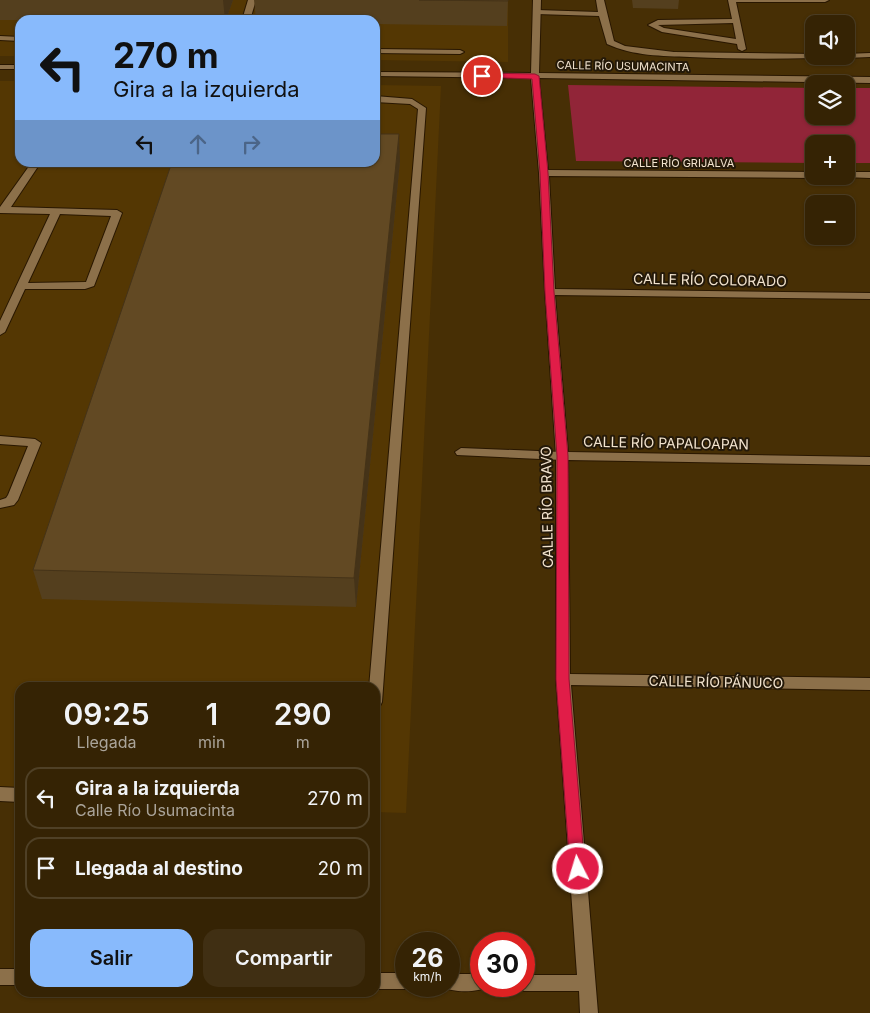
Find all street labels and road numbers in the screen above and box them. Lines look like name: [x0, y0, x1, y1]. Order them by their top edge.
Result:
street label: CALLE RÍO USUMACINTA: [557, 58, 690, 74]
street label: CALLE RÍO GRIJALVA: [624, 156, 735, 170]
street label: CALLE RÍO COLORADO: [633, 270, 787, 289]
street label: CALLE RÍO PAPALOAPAN: [583, 433, 749, 452]
street label: CALLE RÍO BRAVO: [537, 446, 556, 568]
street label: CALLE RÍO PÁNUCO: [649, 672, 783, 691]

